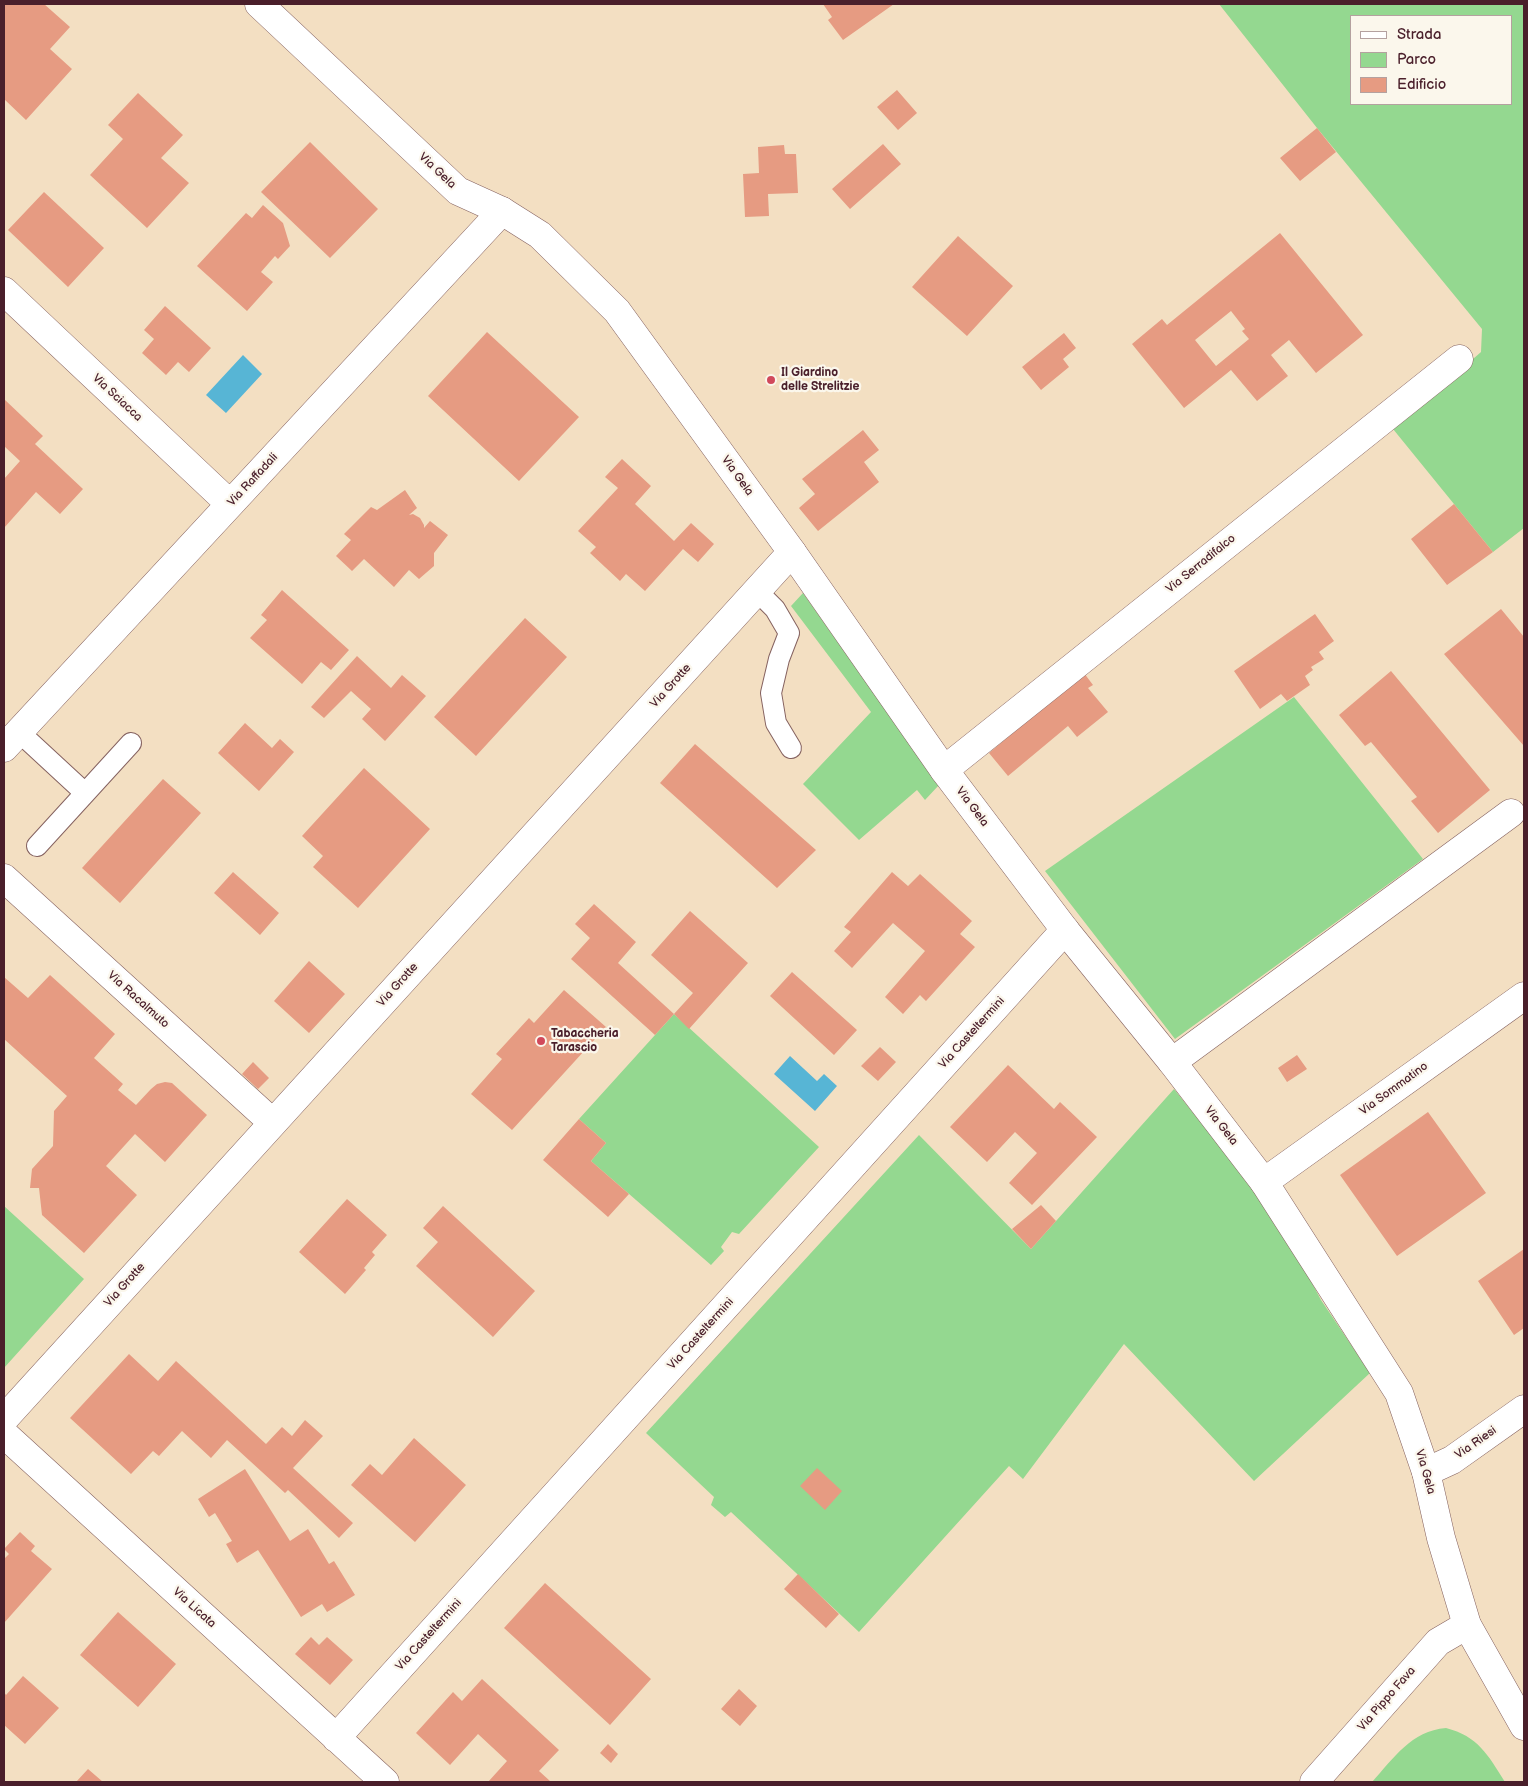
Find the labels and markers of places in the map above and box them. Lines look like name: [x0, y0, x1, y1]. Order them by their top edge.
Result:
place label: Il Giardino delle Strelitzie: [781, 366, 859, 394]
marker: Il Giardino delle Strelitzie: [765, 374, 777, 386]
place label: Tabaccheria Tarascio: [551, 1027, 619, 1055]
marker: Tabaccheria Tarascio: [535, 1035, 547, 1047]

